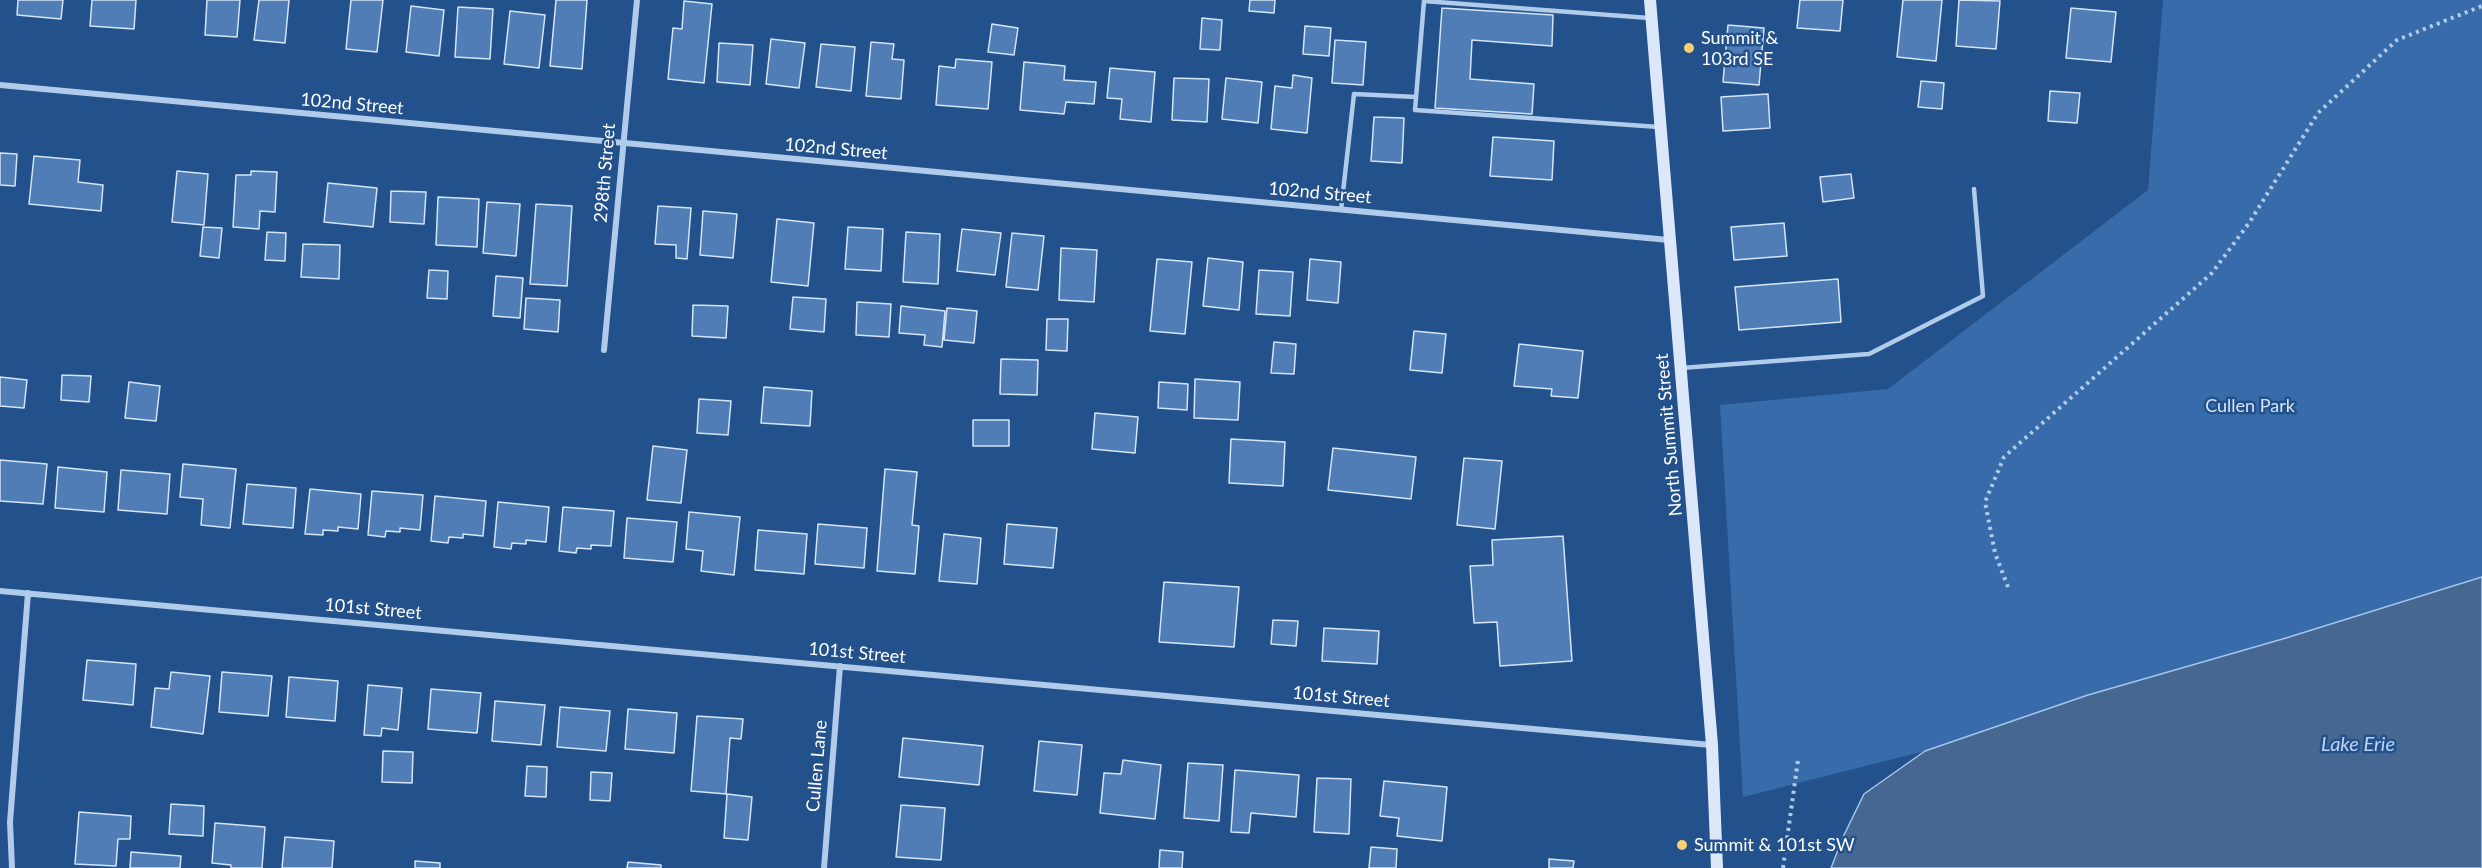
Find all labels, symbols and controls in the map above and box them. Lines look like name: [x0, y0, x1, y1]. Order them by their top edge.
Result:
place label: Summit & 103rd SE: [1701, 27, 1778, 70]
marker: Summit & 103rd SE: [1682, 41, 1696, 55]
street label: 102nd Street: [300, 89, 404, 119]
street label: 298th Street: [590, 122, 620, 224]
street label: 102nd Street: [784, 134, 888, 164]
street label: 102nd Street: [1268, 178, 1372, 208]
street label: North Summit Street: [1651, 353, 1687, 517]
park label: Cullen Park: [2205, 395, 2295, 417]
street label: 101st Street: [323, 594, 423, 624]
street label: 101st Street: [807, 638, 907, 668]
street label: 101st Street: [1291, 682, 1391, 712]
street label: Cullen Lane: [802, 719, 832, 813]
water label: Lake Erie: [2321, 733, 2395, 757]
place label: Summit & 101st SW: [1694, 834, 1855, 856]
marker: Summit & 101st SW: [1675, 838, 1689, 852]

